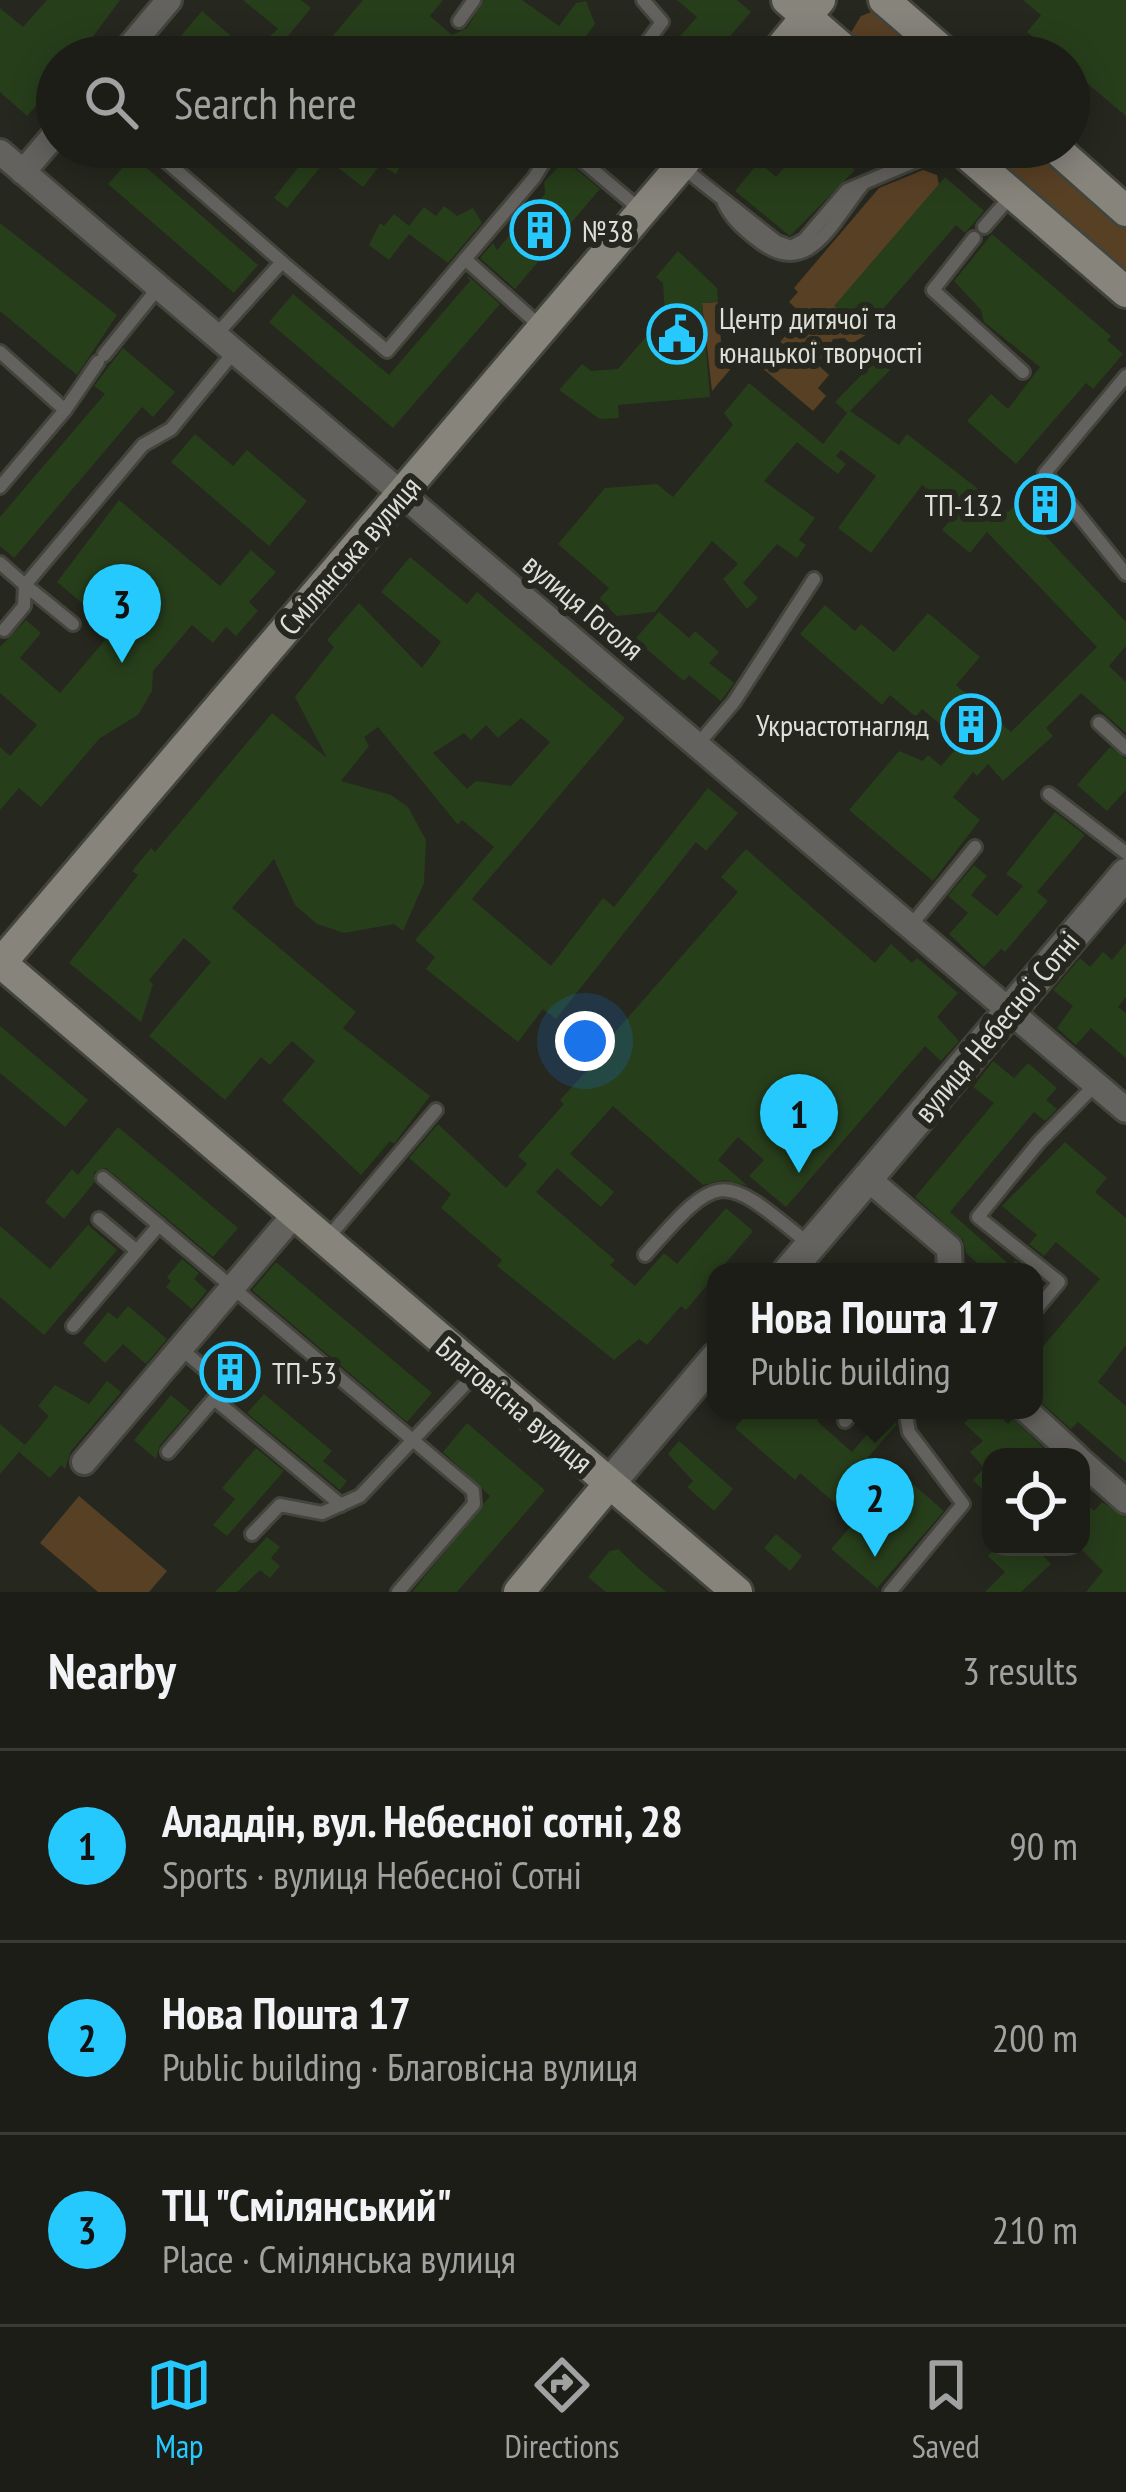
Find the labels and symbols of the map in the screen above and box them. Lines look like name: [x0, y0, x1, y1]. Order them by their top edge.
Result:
building icon: №38: [509, 199, 571, 261]
place label: №38: [582, 211, 634, 250]
place label: Центр дитячої та юнацької творчості: [719, 298, 923, 371]
public building icon: Центр дитячої та юнацької творчості: [646, 303, 708, 365]
street label: Смілянська вулиця: [269, 468, 429, 642]
building icon: ТП-132: [1014, 473, 1076, 535]
place label: ТП-132: [925, 485, 1003, 524]
street label: вулиця Гоголя: [516, 544, 652, 668]
pin: 3: [83, 564, 161, 663]
building icon: Укрчастотнагляд: [940, 693, 1002, 755]
place label: Укрчастотнагляд: [756, 705, 929, 744]
street label: вулиця Небесної Сотні: [905, 922, 1087, 1130]
your location: [555, 1011, 615, 1071]
pin: 1: [760, 1074, 838, 1173]
street label: Благовісна вулиця: [429, 1327, 601, 1481]
building icon: ТП-53: [199, 1341, 261, 1403]
place label: ТП-53: [272, 1353, 337, 1392]
pin: 2: [836, 1458, 914, 1557]

